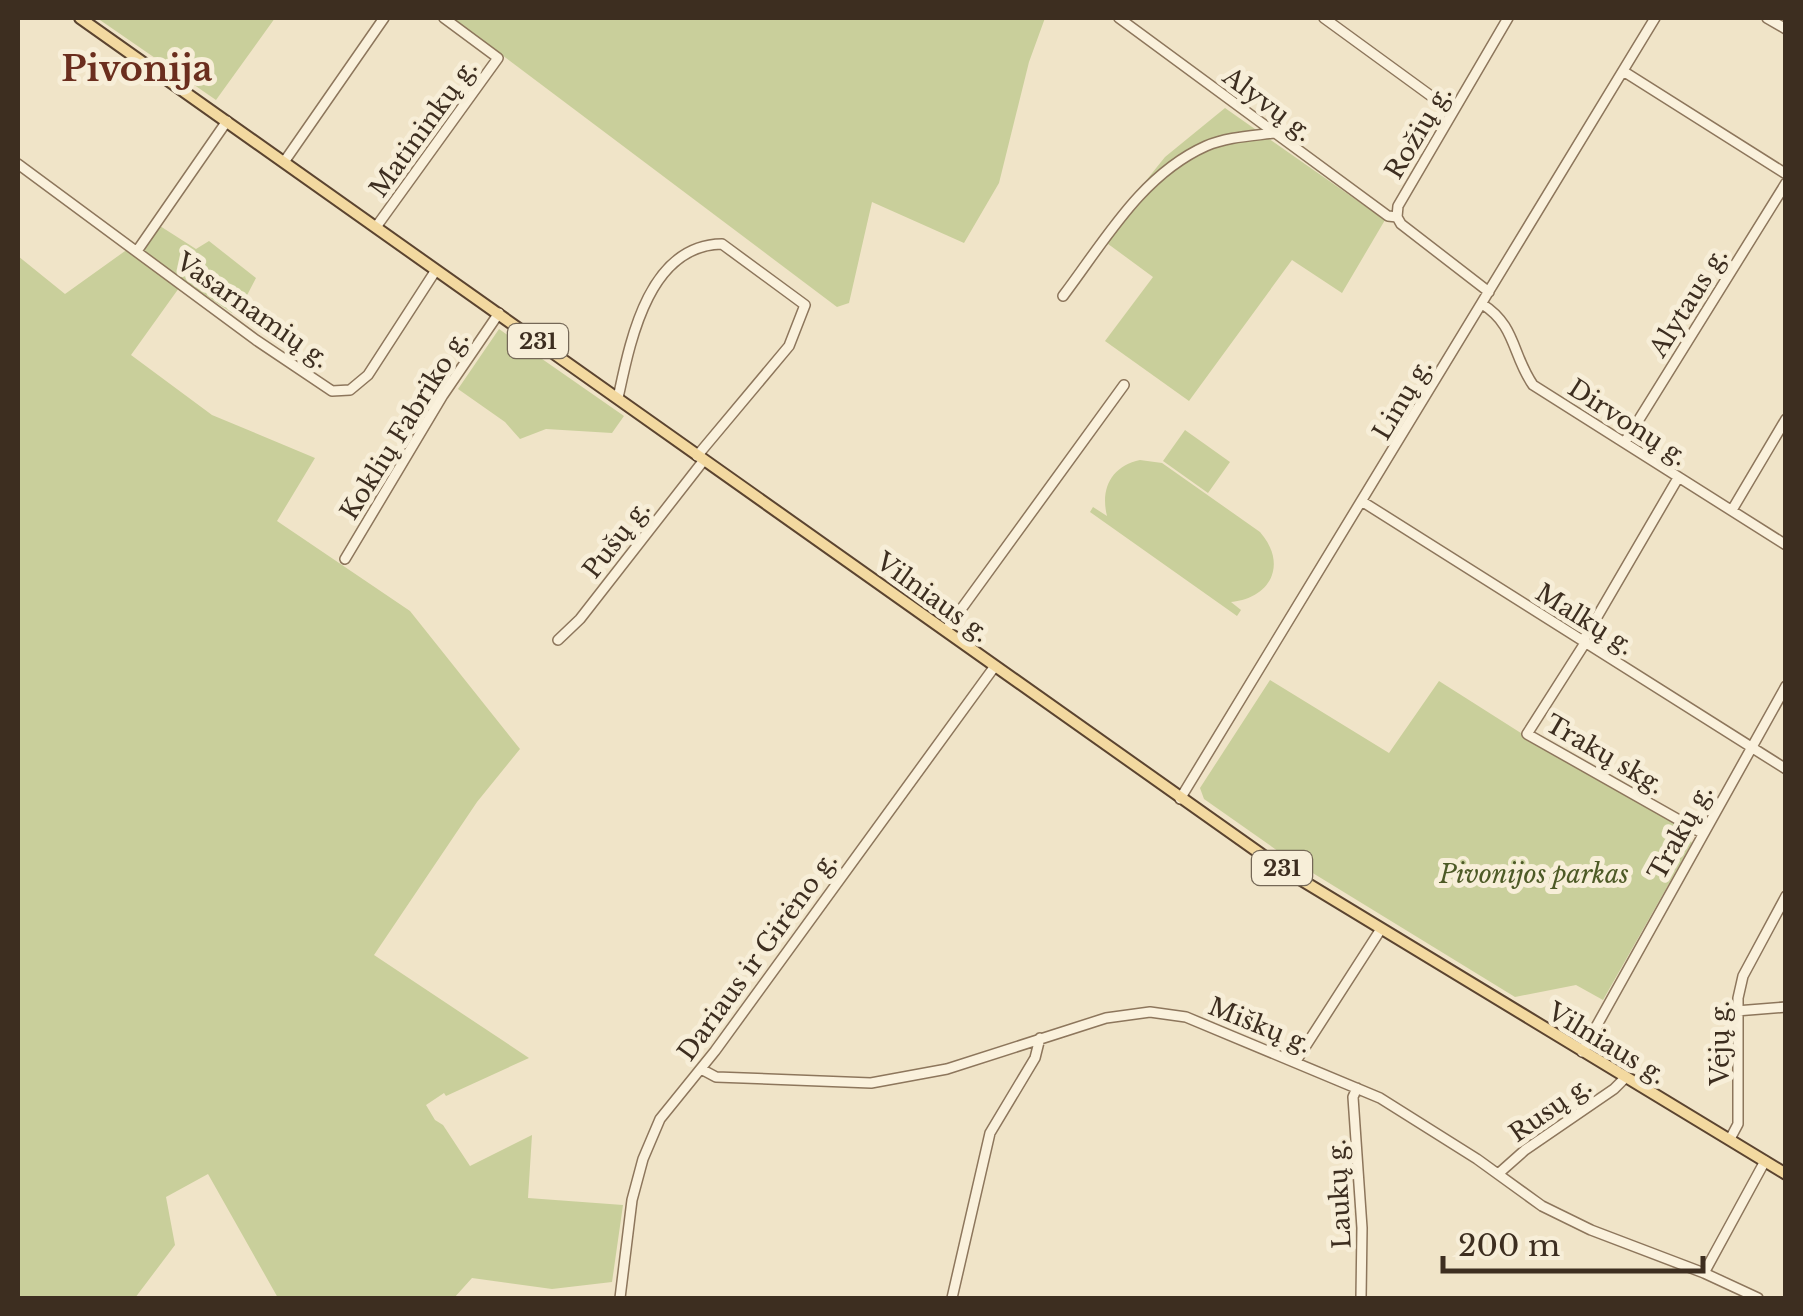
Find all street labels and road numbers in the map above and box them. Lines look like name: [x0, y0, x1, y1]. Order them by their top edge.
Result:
street label: Matininkų g.: [363, 53, 484, 203]
street label: Alyvų g.: [1216, 60, 1319, 148]
street label: Rožių g.: [1378, 80, 1458, 185]
street label: Alytaus g.: [1642, 242, 1734, 364]
street label: Vasarnamių g.: [169, 245, 335, 375]
road number: 231: [508, 324, 568, 358]
street label: Koklių Fabriko g.: [334, 325, 475, 526]
street label: Linų g.: [1366, 353, 1439, 446]
street label: Dirvonų g.: [1562, 372, 1693, 473]
street label: Pušų g.: [576, 494, 657, 585]
street label: Vilniaus g.: [869, 545, 995, 649]
street label: Malkų g.: [1530, 577, 1640, 662]
street label: Trakų skg.: [1540, 708, 1669, 801]
street label: Trakų g.: [1641, 779, 1719, 886]
street label: Dariaus ir Girėno g.: [671, 846, 844, 1067]
road number: 231: [1252, 851, 1312, 885]
street label: Miškų g.: [1204, 991, 1316, 1060]
street label: Vilniaus g.: [1541, 996, 1672, 1091]
street label: Vėjų g.: [1705, 1001, 1736, 1086]
street label: Rusų g.: [1503, 1070, 1597, 1149]
street label: Laukų g.: [1321, 1138, 1358, 1250]

